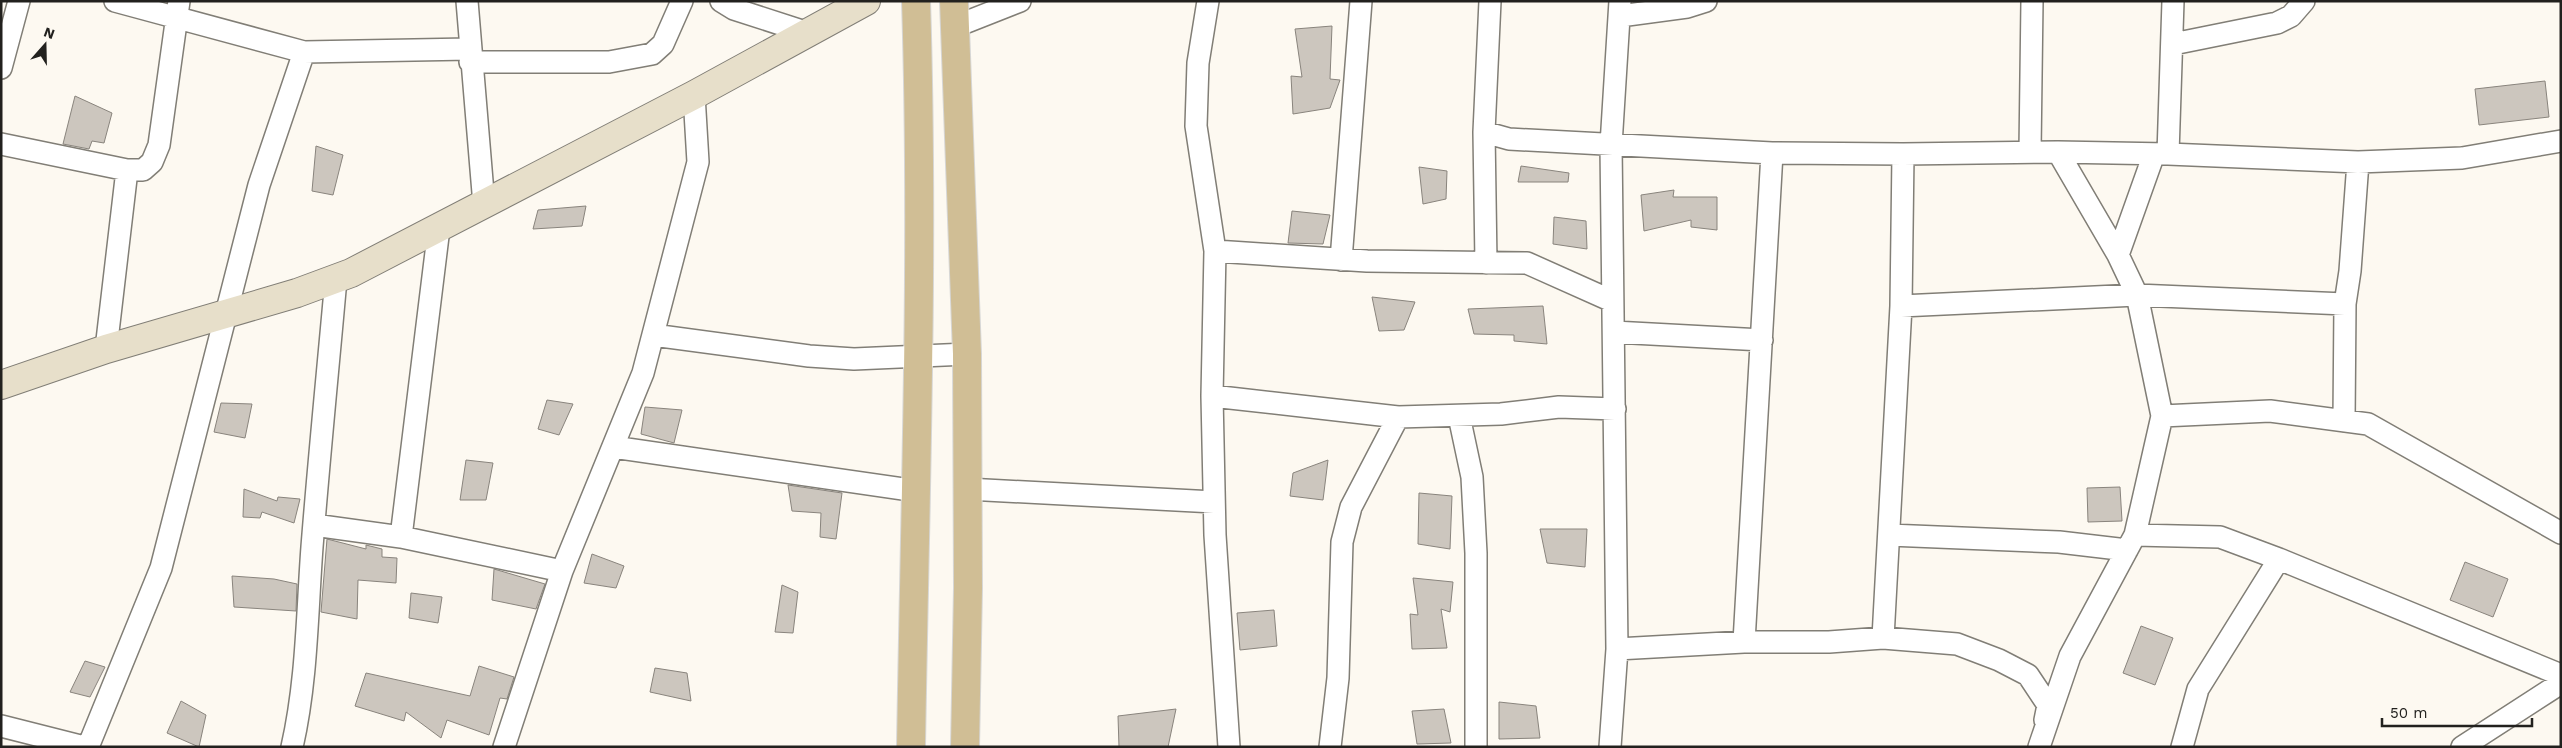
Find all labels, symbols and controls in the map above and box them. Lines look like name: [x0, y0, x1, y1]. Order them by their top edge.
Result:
north arrow: [20, 20, 70, 70]
text: N: [42, 23, 57, 42]
scale bar: [2382, 696, 2532, 728]
text: 50 m: [2390, 704, 2427, 722]

